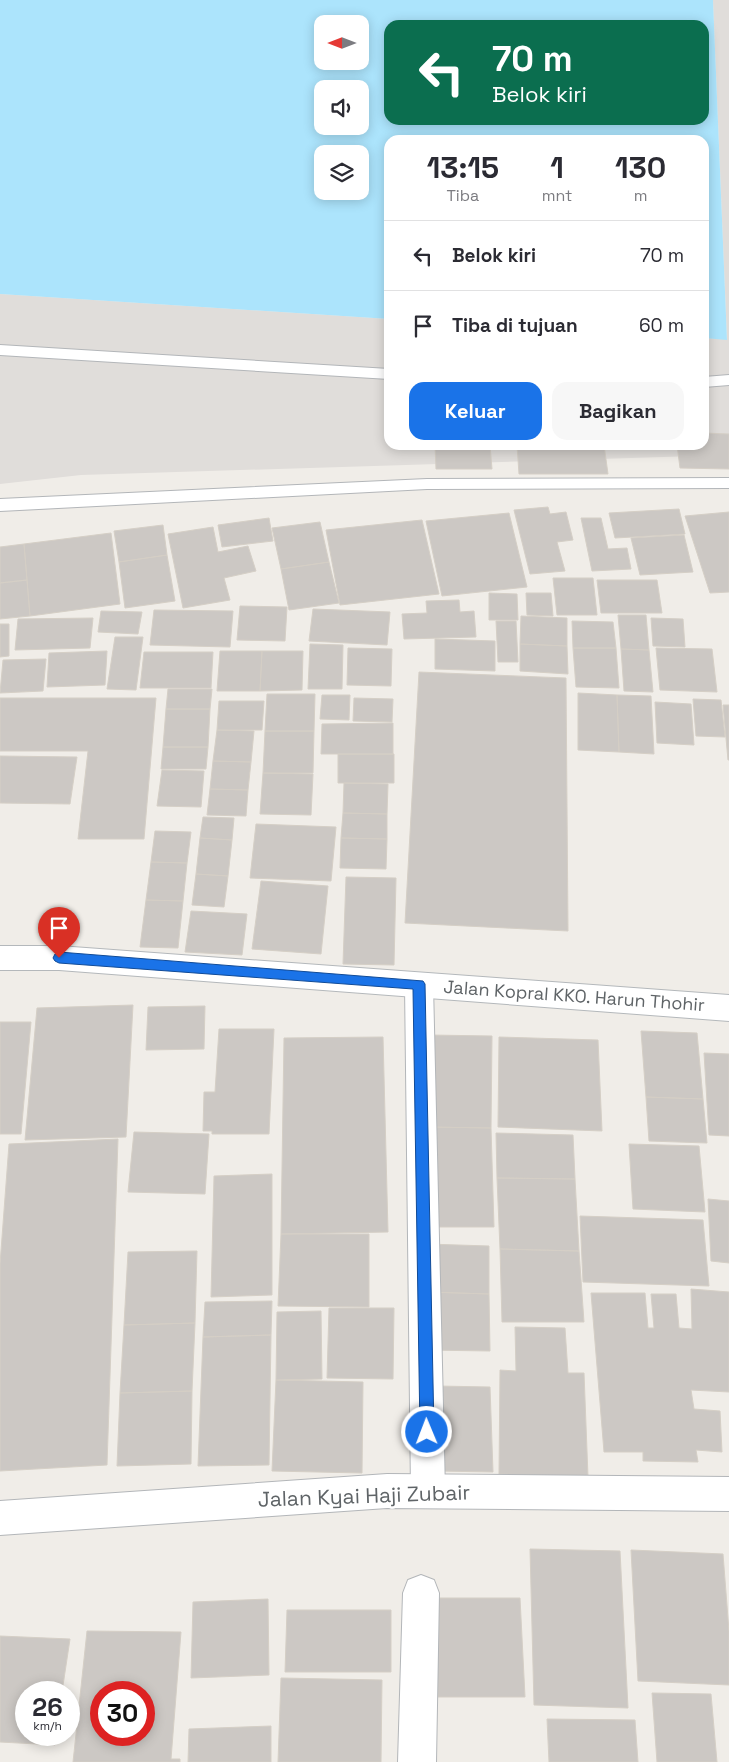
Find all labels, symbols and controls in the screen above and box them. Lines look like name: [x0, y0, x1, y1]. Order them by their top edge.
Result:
north arrow: [314, 15, 369, 70]
map controls: [314, 15, 369, 200]
text: 70 m: [492, 37, 573, 81]
icon: left: [409, 40, 474, 105]
button: sound: [314, 80, 369, 135]
text: Belok kiri: [492, 80, 587, 108]
button: layers: [314, 145, 369, 200]
text: 13:15: [427, 148, 499, 187]
text: 1: [550, 148, 564, 187]
text: 130: [615, 148, 666, 187]
text: Tiba: [446, 185, 479, 206]
text: mnt: [542, 185, 572, 206]
text: m: [634, 185, 648, 206]
icon: left: [409, 242, 437, 270]
text: Belok kiri: [452, 243, 536, 268]
text: 70 m: [640, 243, 684, 268]
icon: arrive: [409, 312, 437, 340]
text: Tiba di tujuan: [452, 313, 578, 338]
text: 60 m: [639, 313, 684, 338]
button: Keluar: [409, 382, 542, 440]
button: Bagikan: [552, 382, 684, 440]
pin: [38, 907, 80, 958]
icon: arrive: [45, 914, 73, 942]
street label: Jalan Kopral KKO. Harun Thohir: [443, 975, 706, 1016]
position arrow: [400, 1405, 452, 1457]
street label: Jalan Kyai Haji Zubair: [257, 1478, 471, 1513]
speed limit sign: 30: [90, 1681, 155, 1746]
text: 26: [32, 1691, 63, 1723]
text: km/h: [33, 1718, 62, 1734]

